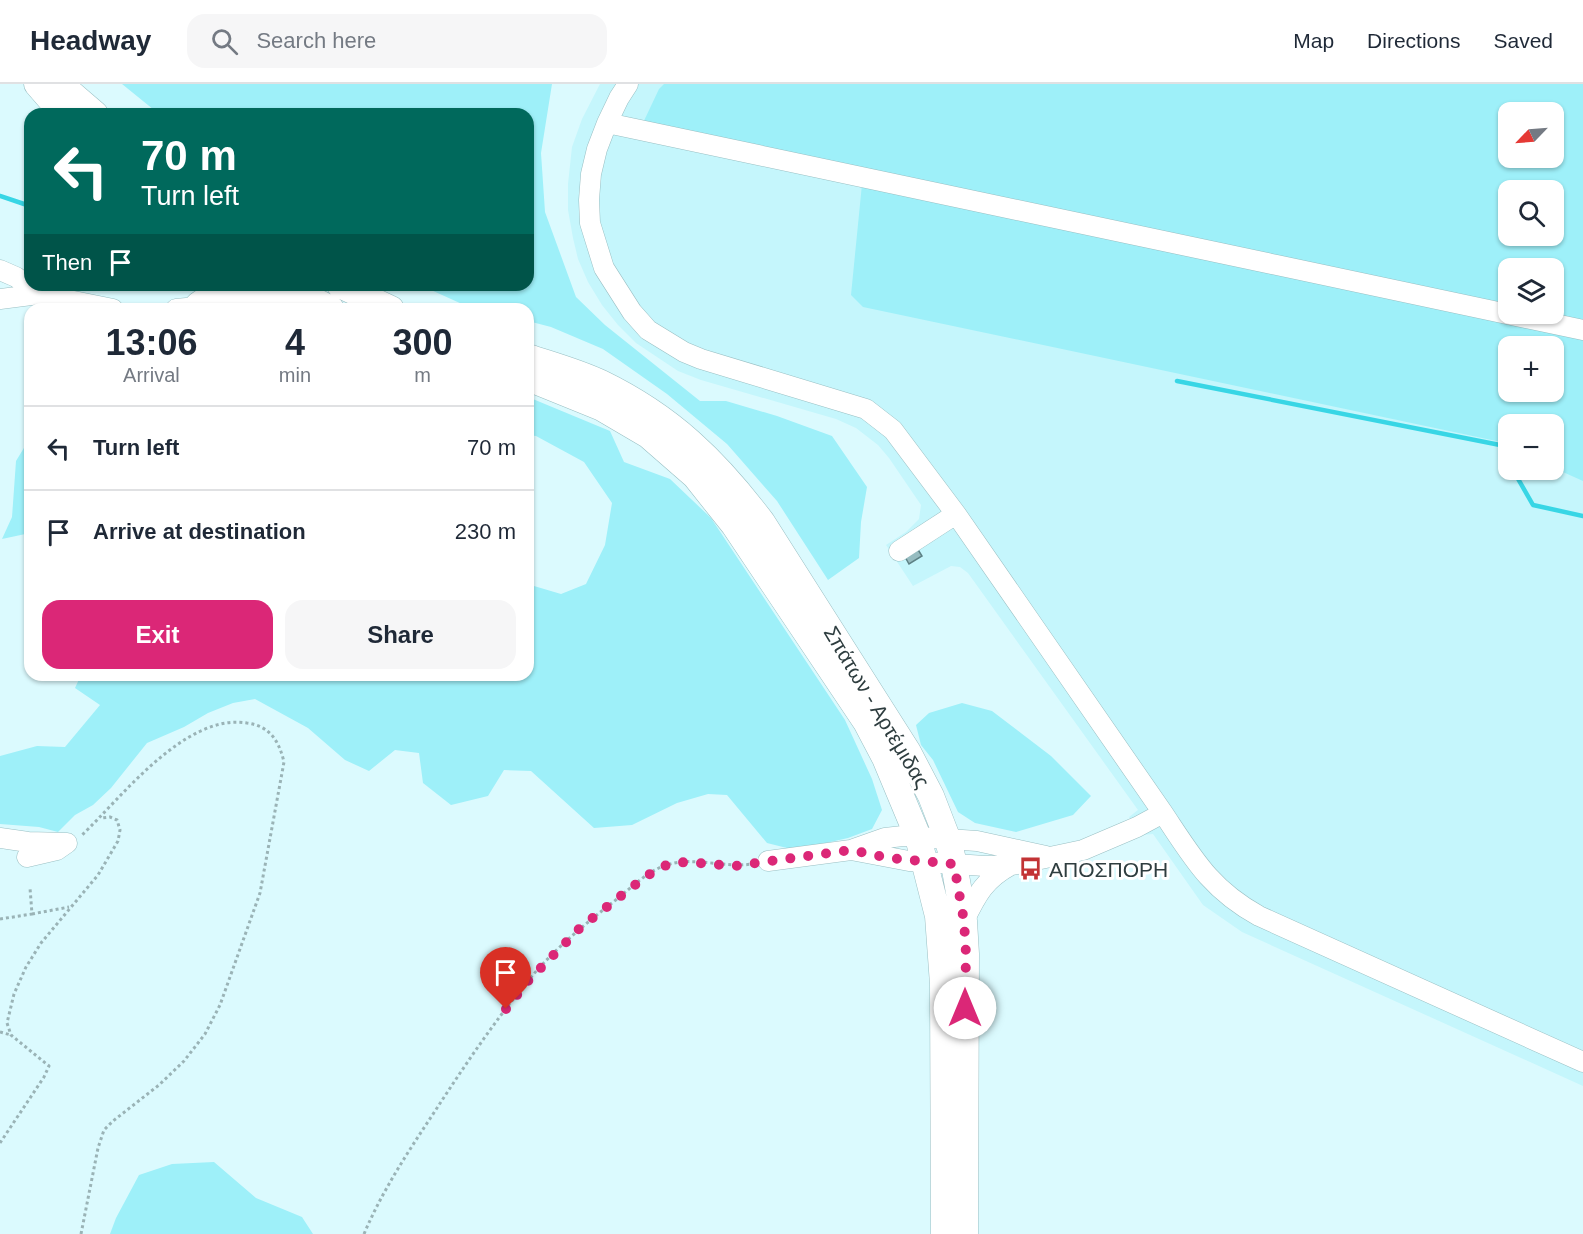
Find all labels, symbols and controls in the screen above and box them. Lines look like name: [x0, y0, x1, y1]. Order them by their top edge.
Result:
search box: [187, 14, 607, 68]
text: Headway: [30, 25, 151, 56]
icon: search: [208, 25, 241, 58]
text: Search here: [256, 28, 376, 53]
text: Map: [1293, 29, 1334, 52]
text: Directions: [1367, 29, 1460, 52]
text: Saved: [1493, 29, 1553, 52]
north arrow: [1498, 102, 1564, 168]
map controls: [1498, 102, 1564, 480]
icon: left: [42, 132, 120, 210]
text: 70 m: [141, 132, 237, 179]
button: search: [1498, 180, 1564, 246]
text: Turn left: [141, 181, 239, 211]
icon: arrive: [104, 246, 137, 279]
text: Then: [42, 250, 92, 275]
button: layers: [1498, 258, 1564, 324]
text: 13:06: [105, 322, 197, 363]
text: 4: [285, 322, 305, 363]
text: 300: [392, 322, 453, 363]
button: +: [1498, 336, 1564, 402]
text: Arrival: [123, 364, 180, 386]
text: min: [279, 364, 311, 386]
text: m: [414, 364, 431, 386]
button: −: [1498, 414, 1564, 480]
icon: left: [42, 432, 75, 465]
text: Turn left: [93, 435, 179, 460]
text: 70 m: [467, 435, 516, 460]
icon: arrive: [42, 516, 75, 549]
text: Arrive at destination: [93, 519, 306, 544]
text: 230 m: [455, 519, 516, 544]
button: Exit: [42, 600, 273, 669]
button: Share: [285, 600, 516, 669]
street label: Σπάτων - Αρτέμιδας: [820, 622, 934, 792]
bus stop icon: ΑΠΟΣΠΟΡΗ: [1018, 856, 1044, 882]
place label: ΑΠΟΣΠΟΡΗ: [1049, 858, 1168, 881]
pin: [480, 947, 531, 1009]
icon: arrive: [489, 956, 522, 989]
position arrow: [933, 976, 997, 1040]

